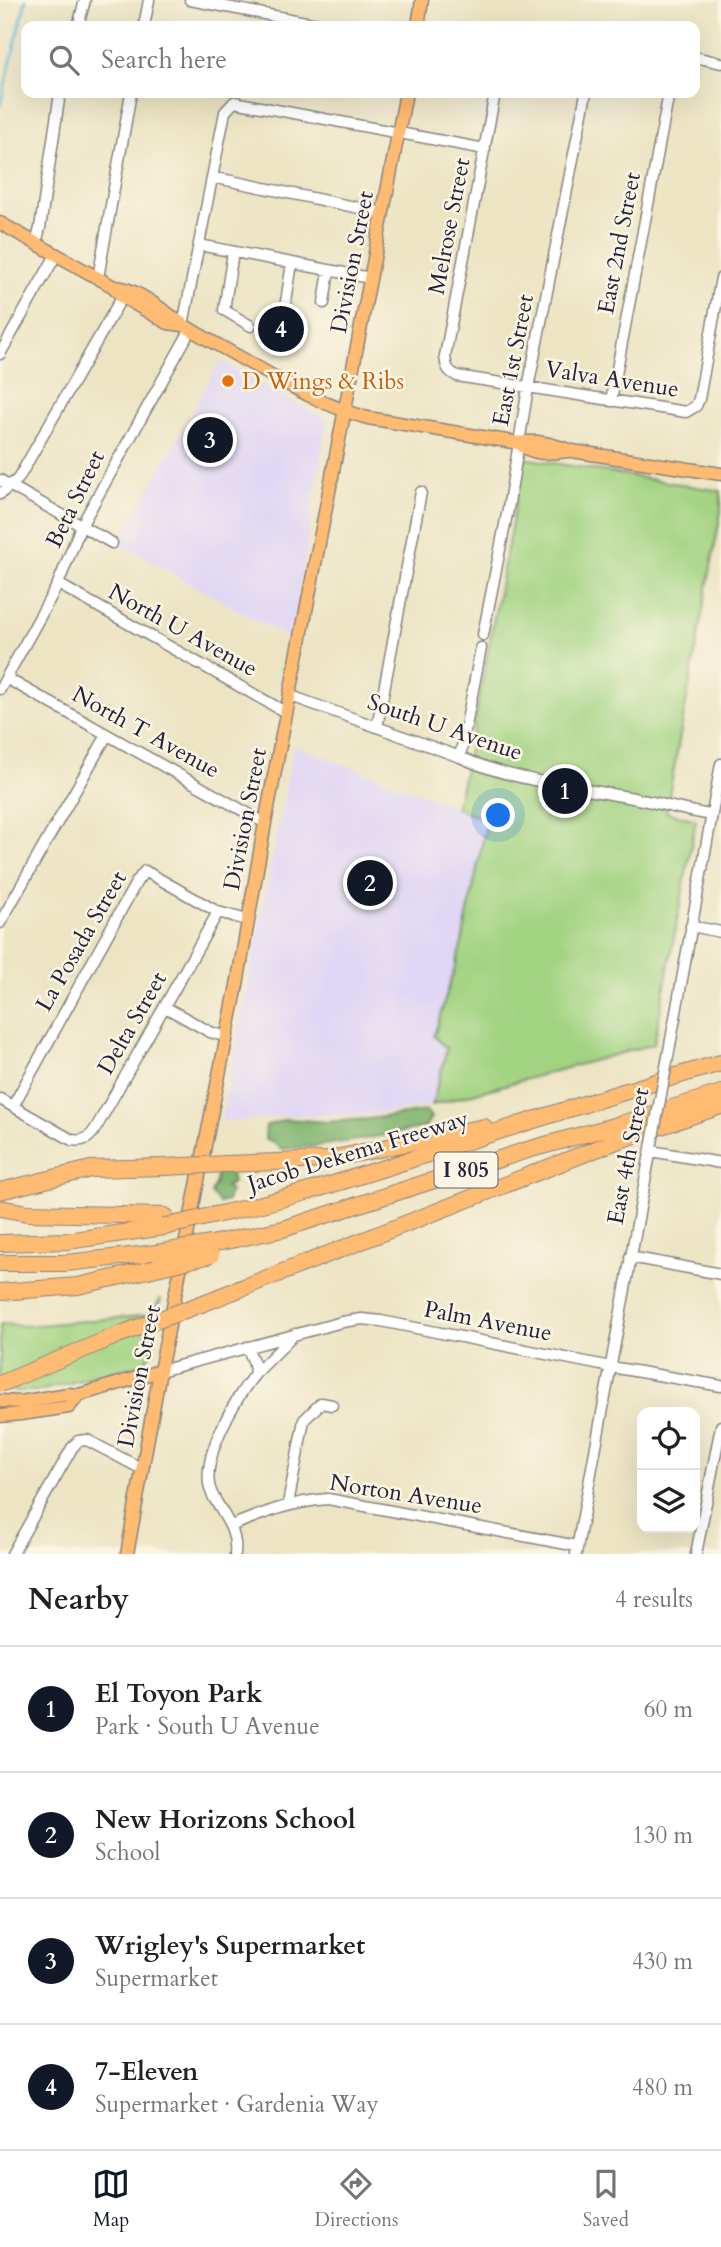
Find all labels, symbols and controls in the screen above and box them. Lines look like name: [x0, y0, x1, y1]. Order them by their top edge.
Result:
search box: [21, 21, 700, 98]
icon: search: [45, 41, 83, 79]
text: Search here: [101, 42, 227, 77]
street label: Melrose Street: [421, 155, 477, 297]
street label: East 2nd Street: [590, 169, 648, 317]
street label: Division Street: [323, 188, 381, 336]
street label: East 1st Street: [485, 292, 541, 428]
pin: 4: [258, 303, 304, 355]
street label: Valva Avenue: [543, 353, 681, 405]
place label: D Wings & Ribs: [242, 366, 404, 397]
marker: D Wings & Ribs: [220, 373, 236, 389]
pin: 3: [187, 414, 233, 466]
street label: Beta Street: [38, 445, 112, 553]
street label: North U Avenue: [103, 576, 263, 684]
street label: North T Avenue: [67, 679, 225, 785]
street label: South U Avenue: [363, 686, 527, 768]
street label: Division Street: [216, 745, 274, 893]
pin: 1: [542, 765, 588, 817]
your location: [481, 798, 515, 832]
pin: 2: [347, 857, 393, 909]
street label: La Posada Street: [28, 865, 134, 1017]
street label: Delta Street: [90, 966, 174, 1080]
street label: East 4th Street: [600, 1085, 656, 1227]
street label: Jacob Dekema Freeway: [241, 1103, 472, 1200]
road number: I 805: [434, 1152, 498, 1188]
street label: Palm Avenue: [421, 1293, 555, 1349]
street label: Division Street: [110, 1302, 168, 1450]
map controls: [637, 1407, 700, 1533]
button: locate: [637, 1407, 700, 1470]
street label: Norton Avenue: [328, 1467, 484, 1521]
button: layers: [637, 1470, 700, 1533]
text: Nearby: [28, 1579, 129, 1620]
text: 4 results: [615, 1584, 693, 1615]
text: El Toyon Park: [95, 1676, 262, 1711]
text: 1: [45, 1694, 57, 1725]
text: 60 m: [644, 1694, 693, 1725]
text: Park · South U Avenue: [95, 1711, 320, 1742]
text: New Horizons School: [95, 1802, 356, 1837]
text: 2: [45, 1820, 57, 1851]
text: 130 m: [632, 1820, 693, 1851]
text: School: [95, 1837, 160, 1868]
text: Wrigley's Supermarket: [95, 1928, 365, 1963]
text: 3: [45, 1946, 57, 1977]
text: 430 m: [632, 1946, 693, 1977]
text: Supermarket: [95, 1963, 218, 1994]
text: 7-Eleven: [95, 2054, 199, 2089]
text: 4: [45, 2072, 57, 2103]
text: 480 m: [632, 2072, 693, 2103]
text: Supermarket · Gardenia Way: [95, 2089, 379, 2120]
tab: Map: [92, 2165, 130, 2233]
tab: Directions: [315, 2165, 398, 2233]
tab: Saved: [583, 2165, 629, 2233]

